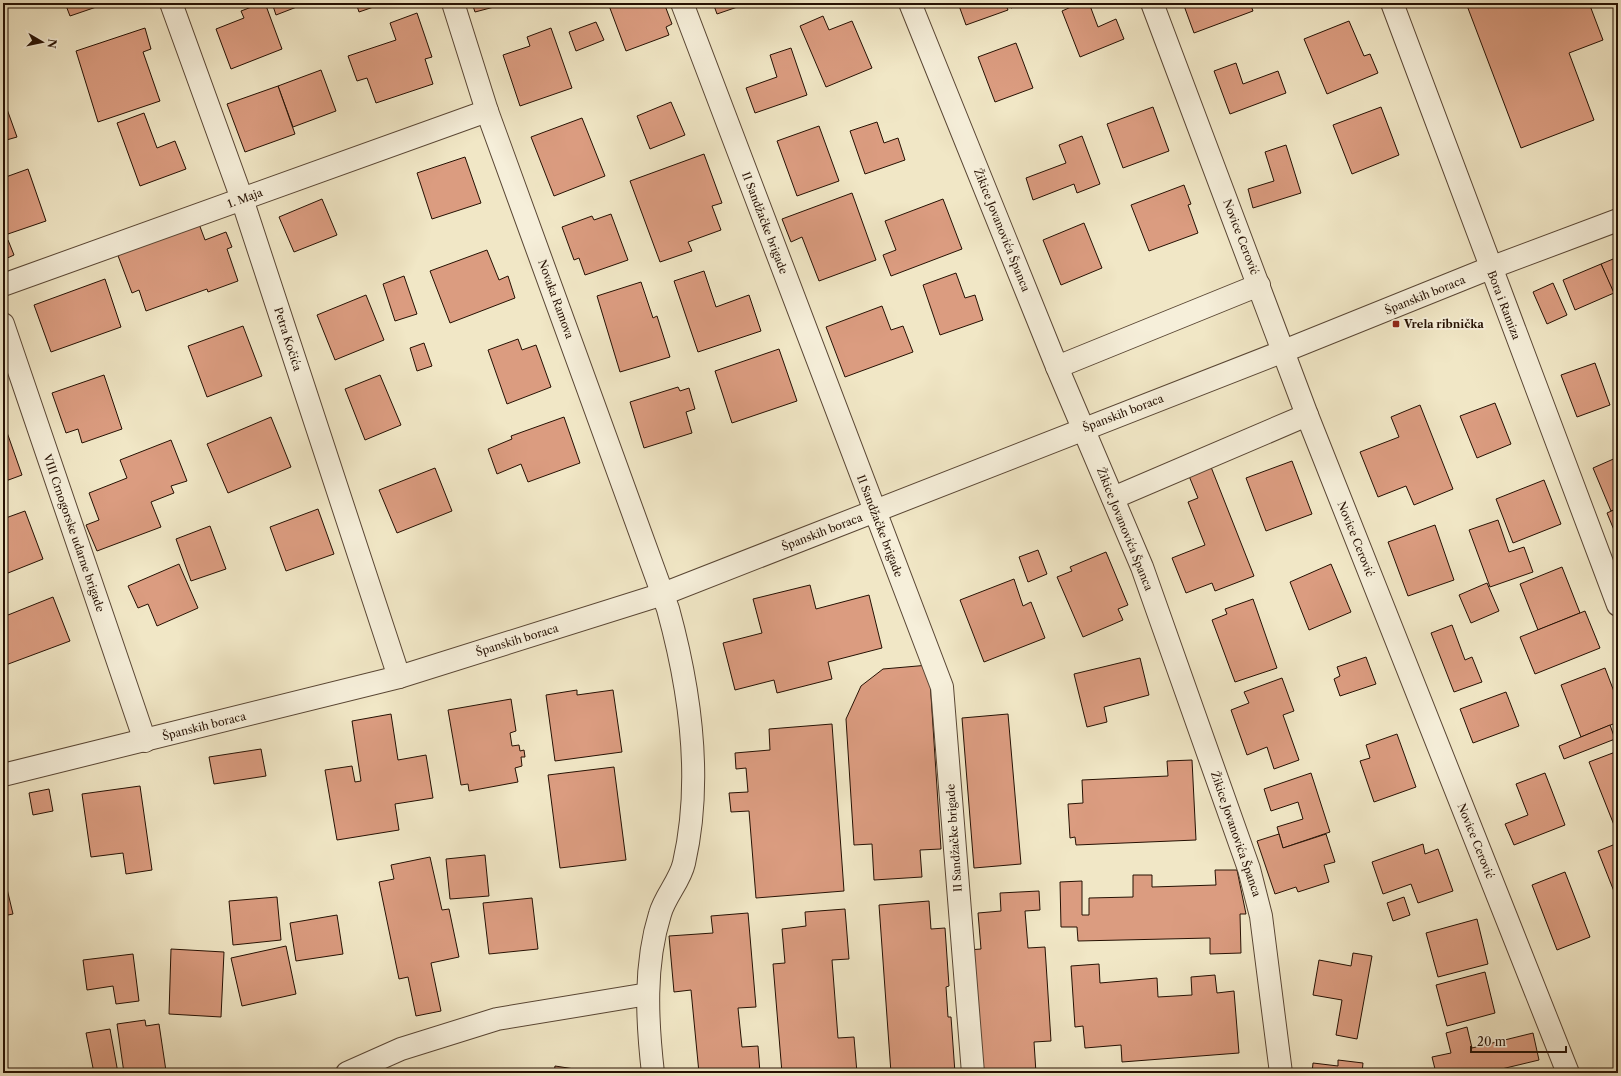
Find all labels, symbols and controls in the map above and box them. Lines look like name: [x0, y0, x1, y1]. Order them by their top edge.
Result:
north arrow: [22, 22, 62, 62]
text: N: [44, 38, 60, 50]
street label: Žikice Jovanovića Španca: [971, 166, 1034, 294]
street label: II Sandžačke brigade: [739, 170, 791, 276]
street label: 1. Maja: [226, 185, 265, 211]
street label: Novice Cerović: [1220, 197, 1262, 277]
street label: Novaka Ramova: [535, 257, 577, 341]
street label: Bora i Ramiza: [1484, 269, 1524, 342]
street label: Španskih boraca: [1382, 271, 1468, 318]
street label: Petra Kočića: [271, 305, 305, 373]
place label: Vrela ribnička: [1403, 317, 1484, 331]
marker: Vrela ribnička: [1391, 319, 1401, 329]
street label: Španskih boraca: [1080, 390, 1166, 435]
street label: VIII Crnogorske udarne brigade: [40, 451, 108, 614]
street label: Žikice Jovanovića Španca: [1094, 465, 1157, 593]
street label: II Sandžačke brigade: [854, 473, 906, 579]
street label: Novice Cerović: [1334, 499, 1378, 579]
street label: Španskih boraca: [779, 509, 865, 554]
street label: Španskih boraca: [474, 620, 560, 659]
street label: Španskih boraca: [160, 708, 247, 743]
street label: Žikice Jovanovića Španca: [1208, 769, 1265, 899]
street label: II Sandžačke brigade: [943, 783, 965, 893]
street label: Novice Cerović: [1454, 801, 1498, 881]
scale bar: [1471, 1028, 1566, 1054]
text: 20 m: [1477, 1034, 1506, 1049]

